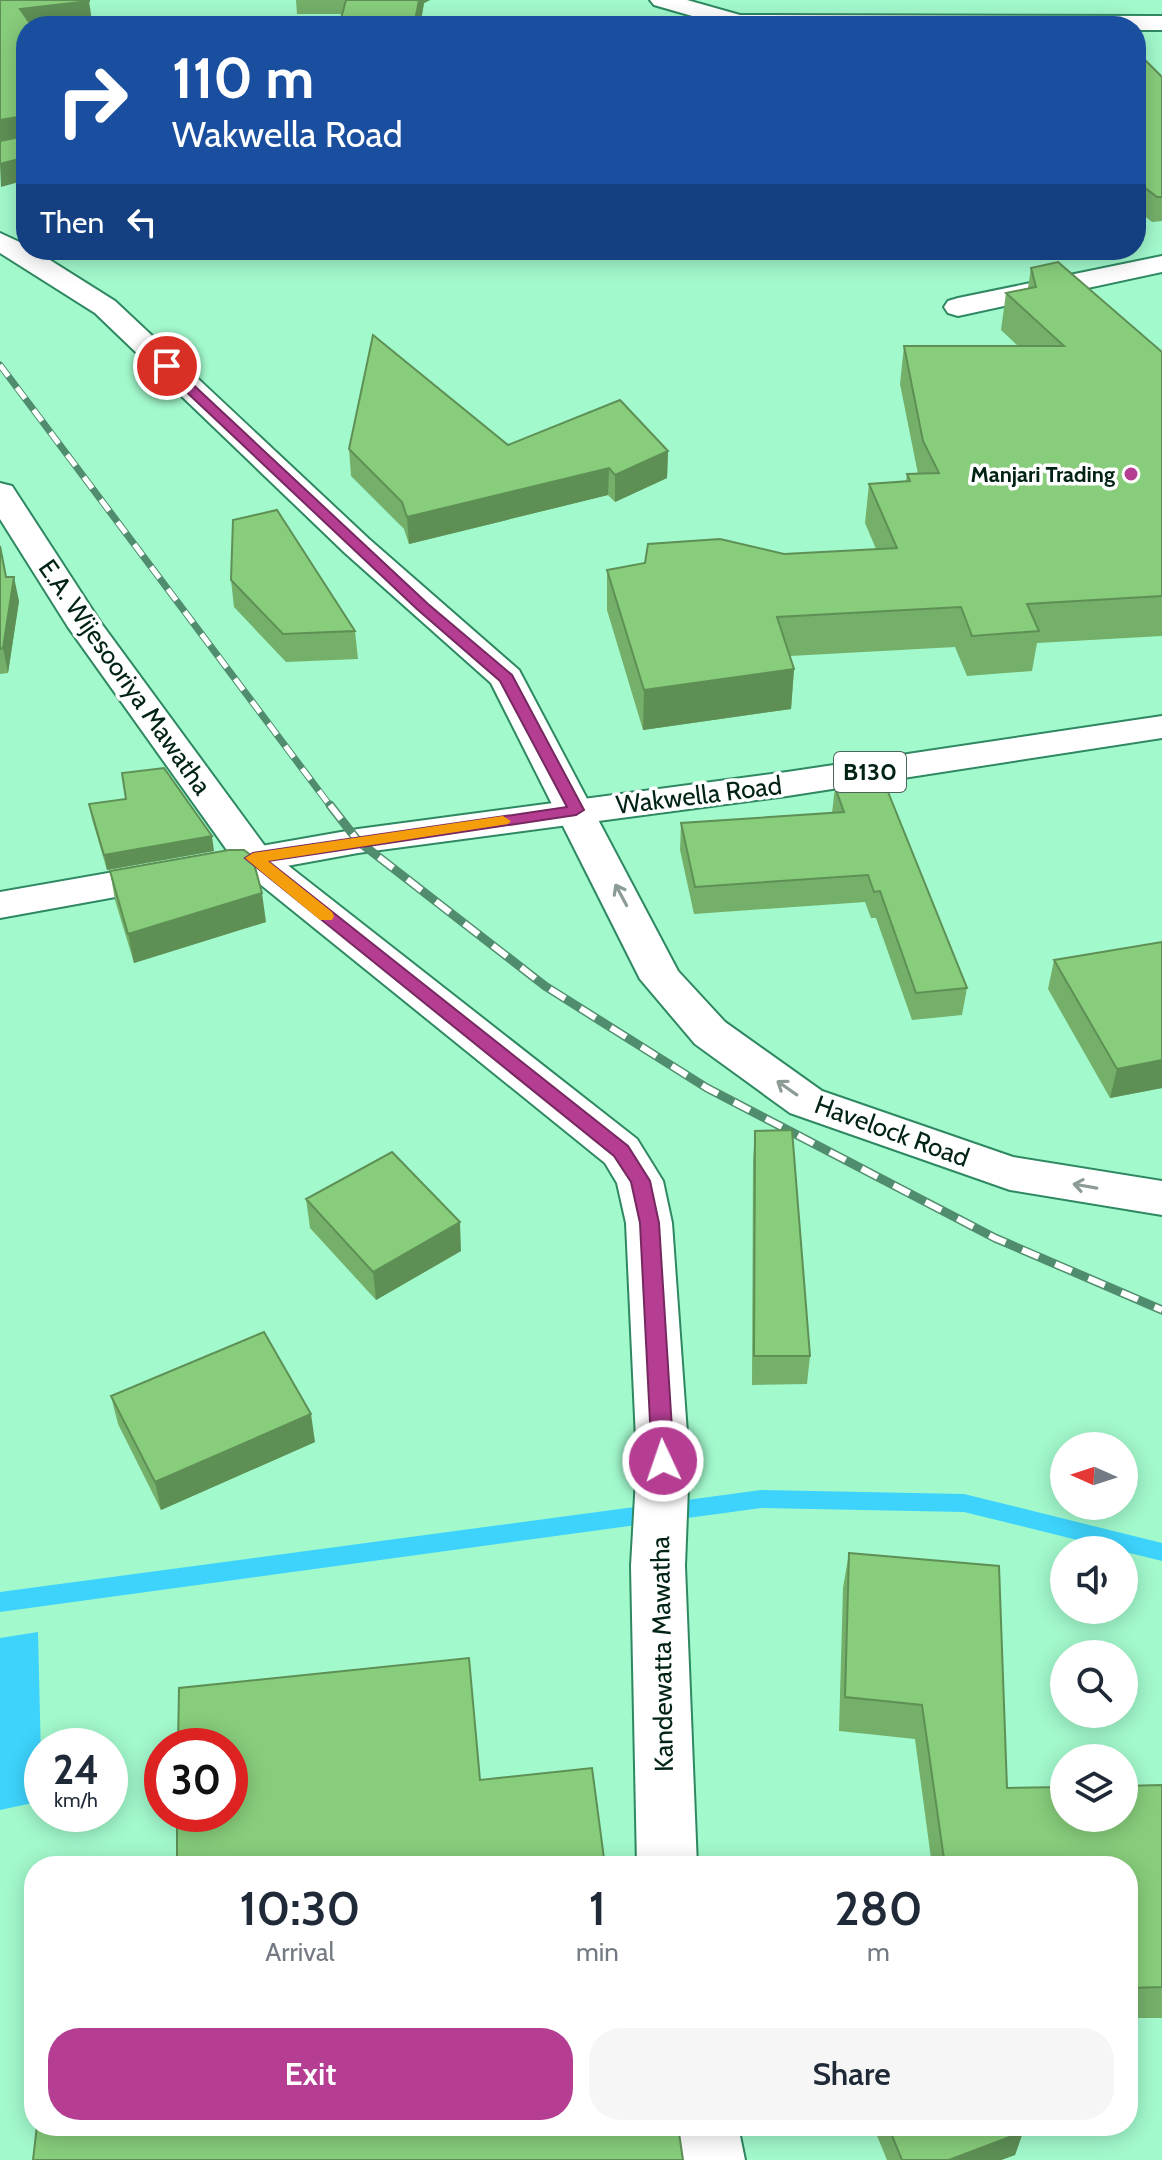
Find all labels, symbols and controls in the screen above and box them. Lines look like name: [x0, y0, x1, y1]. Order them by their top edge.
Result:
text: 110 m: [172, 44, 314, 112]
icon: right: [40, 48, 144, 152]
text: Wakwella Road: [172, 112, 403, 156]
icon: left: [120, 200, 164, 244]
text: Then: [40, 204, 104, 241]
pin: [133, 332, 201, 400]
icon: arrive: [145, 344, 189, 388]
place label: Manjari Trading: [971, 461, 1115, 488]
marker: Manjari Trading: [1122, 465, 1140, 483]
street label: E.A. Wijesooriya Mawatha: [32, 553, 219, 801]
road number: B130: [834, 752, 906, 792]
street label: Wakwella Road: [614, 769, 784, 821]
one-way arrow: [612, 884, 628, 908]
one-way arrow: [776, 1080, 798, 1096]
street label: Havelock Road: [810, 1088, 974, 1174]
one-way arrow: [1073, 1177, 1098, 1192]
position arrow: [621, 1419, 705, 1503]
north arrow: [1050, 1432, 1138, 1520]
map controls: [1050, 1432, 1138, 1832]
street label: Kandewatta Mawatha: [644, 1535, 680, 1772]
button: sound: [1050, 1536, 1138, 1624]
button: search: [1050, 1640, 1138, 1728]
speed limit sign: 30: [144, 1728, 248, 1832]
button: layers: [1050, 1744, 1138, 1832]
text: 24: [53, 1745, 99, 1794]
text: km/h: [54, 1788, 98, 1812]
text: 10:30: [240, 1879, 360, 1937]
text: 1: [589, 1879, 606, 1937]
text: 280: [834, 1879, 922, 1937]
text: Arrival: [265, 1936, 335, 1968]
text: min: [576, 1936, 619, 1968]
text: m: [867, 1936, 890, 1968]
button: Exit: [48, 2028, 573, 2120]
button: Share: [589, 2028, 1114, 2120]

